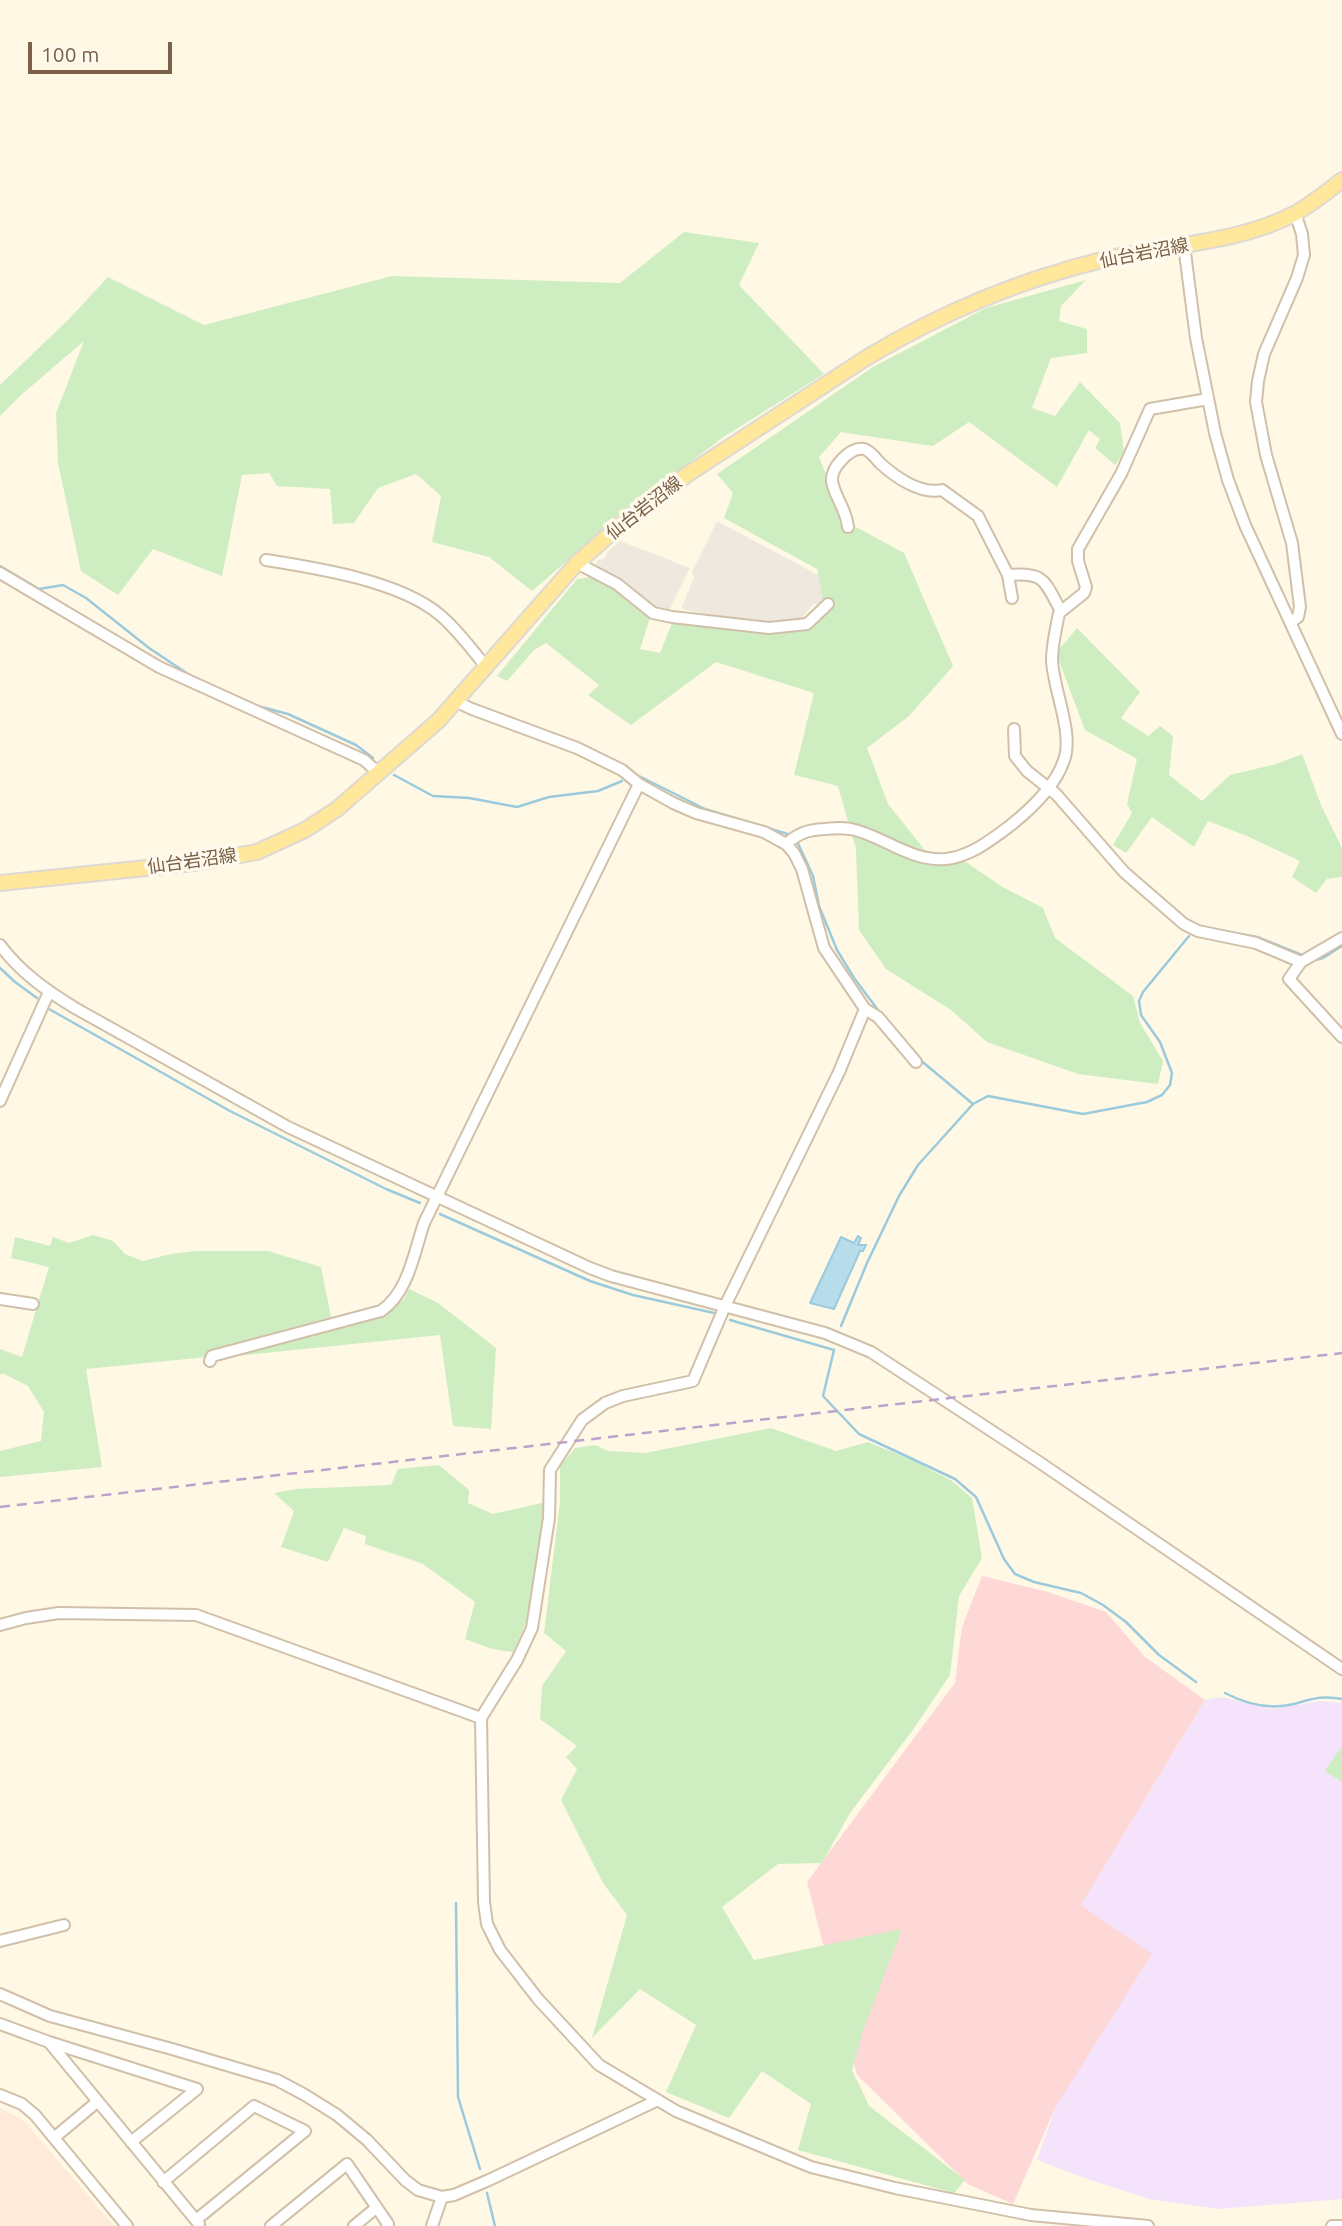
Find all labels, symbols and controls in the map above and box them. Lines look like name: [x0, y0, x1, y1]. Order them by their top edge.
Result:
scale bar: [32, 28, 175, 72]
text: 100 m: [41, 42, 99, 66]
street label: 仙台岩沼線: [1098, 234, 1190, 272]
street label: 仙台岩沼線: [602, 472, 686, 544]
street label: 仙台岩沼線: [146, 844, 238, 878]

